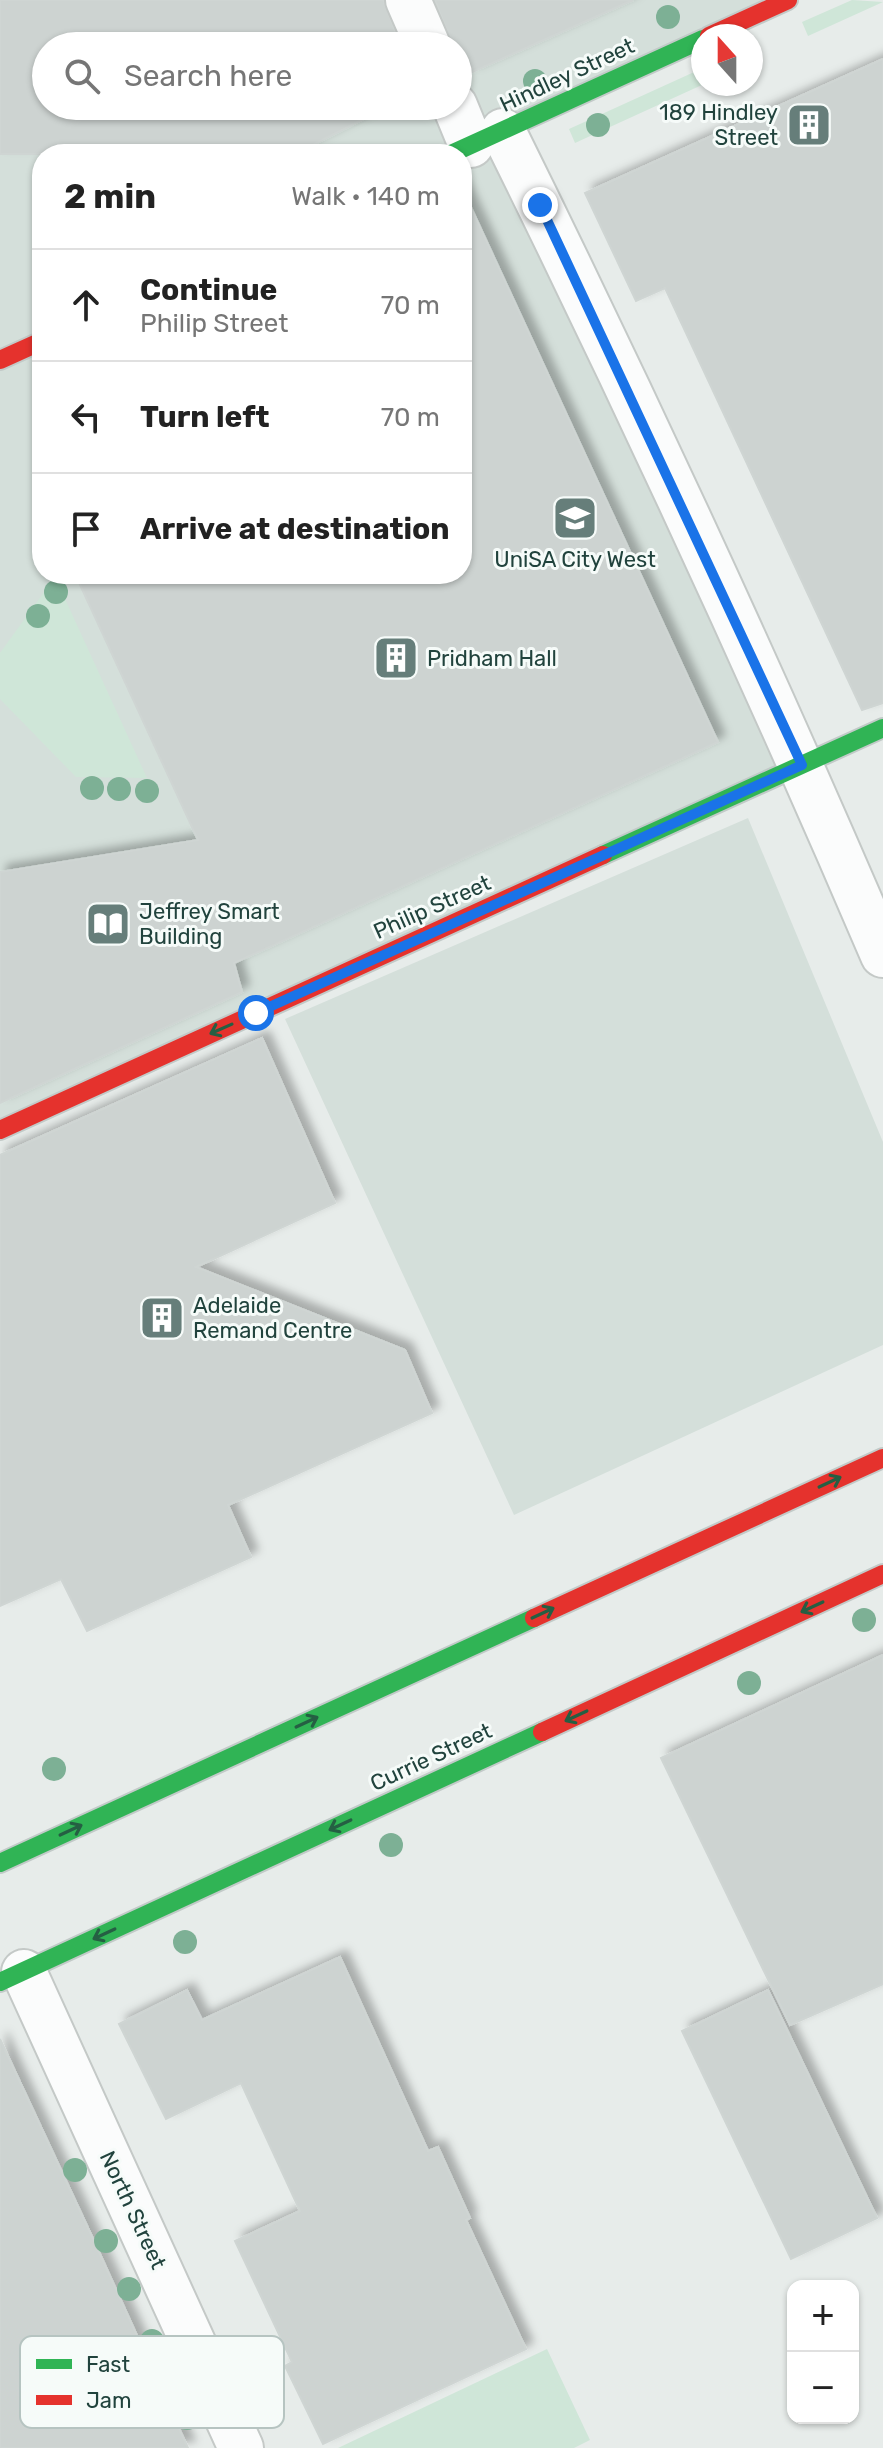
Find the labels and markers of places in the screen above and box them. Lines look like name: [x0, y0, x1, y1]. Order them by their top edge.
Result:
place label: 189 Hindley Street: [659, 99, 778, 151]
building icon: 189 Hindley Street: [785, 101, 833, 149]
school or university icon: UniSA City West: [551, 494, 599, 542]
place label: UniSA City West: [494, 546, 656, 573]
building icon: Pridham Hall: [372, 634, 420, 682]
place label: Pridham Hall: [427, 645, 557, 672]
place label: Jeffrey Smart Building: [139, 898, 280, 950]
library icon: Jeffrey Smart Building: [84, 900, 132, 948]
place label: Adelaide Remand Centre: [193, 1292, 352, 1344]
building icon: Adelaide Remand Centre: [138, 1294, 186, 1342]

